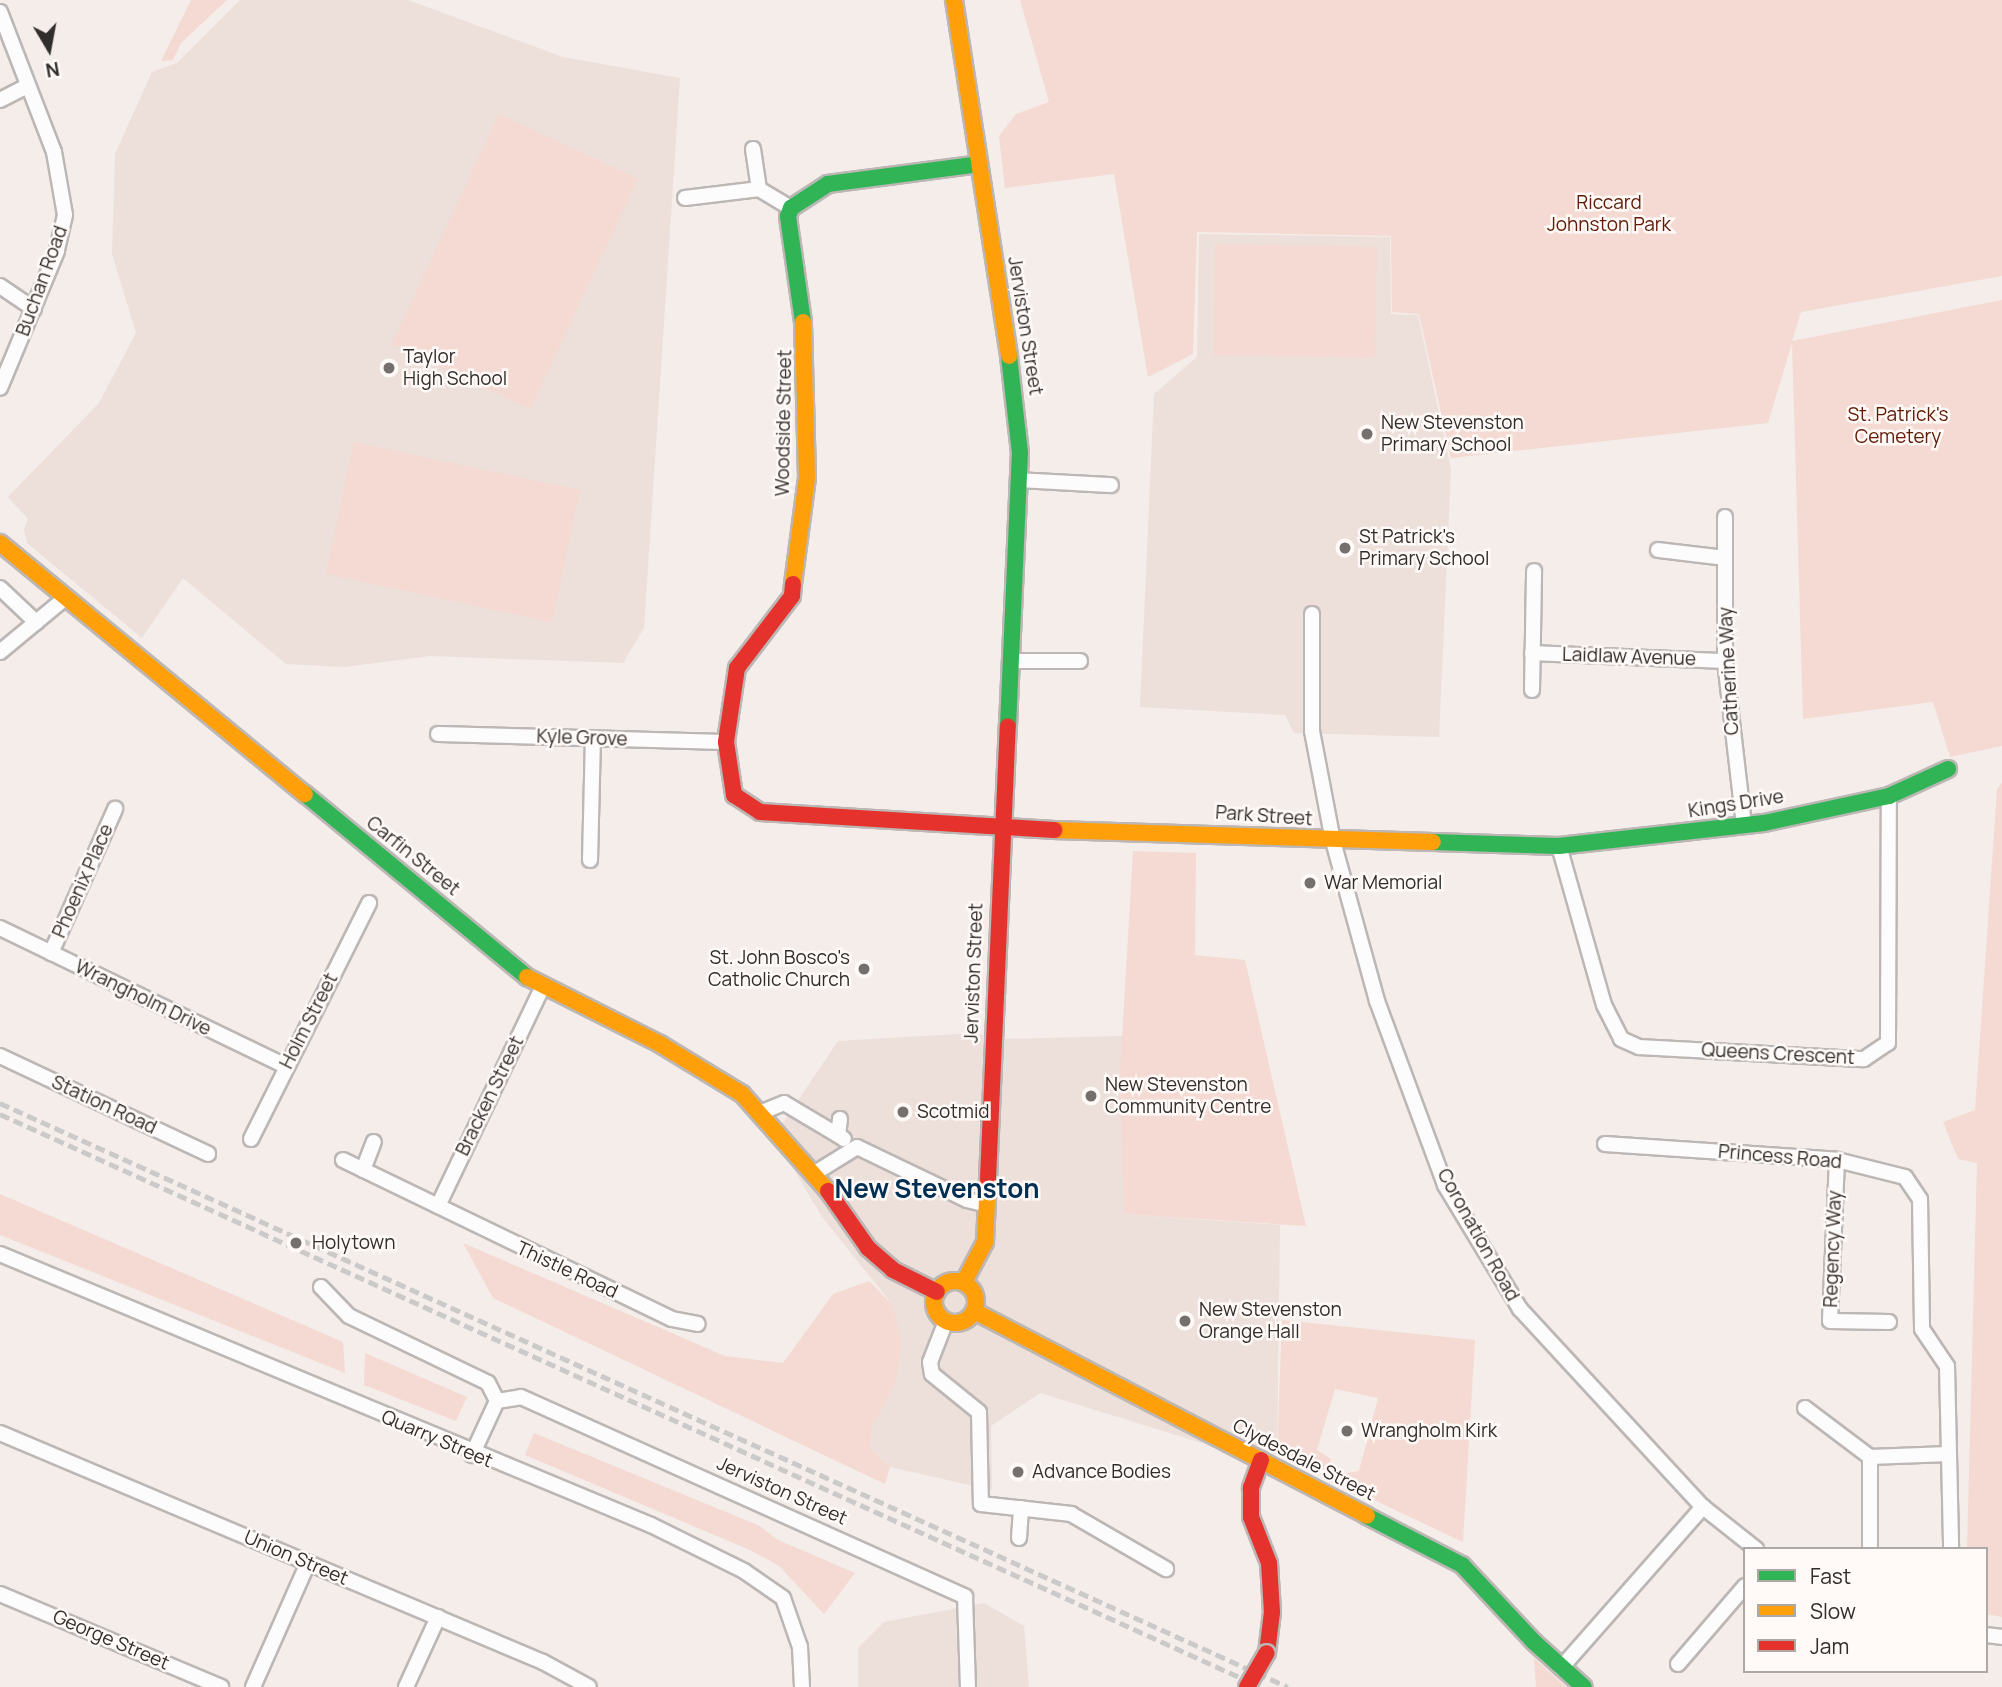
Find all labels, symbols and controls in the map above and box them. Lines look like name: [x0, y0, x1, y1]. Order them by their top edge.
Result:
north arrow: [14, 14, 84, 84]
text: N: [44, 56, 62, 84]
park label: Riccard Johnston Park: [1547, 192, 1671, 236]
street label: Buchan Road: [12, 223, 72, 339]
street label: Jerviston Street: [1003, 255, 1047, 397]
place label: Taylor High School: [403, 346, 507, 390]
street label: Woodside Street: [771, 349, 797, 497]
marker: Taylor High School: [381, 360, 397, 376]
park label: St. Patrick's Cemetery: [1848, 404, 1948, 448]
place label: New Stevenston Primary School: [1381, 412, 1524, 456]
marker: New Stevenston Primary School: [1359, 426, 1375, 442]
place label: St Patrick's Primary School: [1359, 526, 1489, 570]
marker: St Patrick's Primary School: [1337, 540, 1353, 556]
street label: Catherine Way: [1714, 606, 1744, 736]
street label: Laidlaw Avenue: [1562, 643, 1696, 671]
street label: Kyle Grove: [536, 725, 628, 751]
street label: Kings Drive: [1687, 785, 1785, 823]
street label: Park Street: [1215, 801, 1313, 831]
street label: Carfin Street: [362, 811, 464, 901]
street label: Phoenix Place: [48, 821, 118, 941]
place label: War Memorial: [1324, 872, 1442, 894]
marker: War Memorial: [1302, 875, 1318, 891]
street label: Jerviston Street: [960, 903, 988, 1043]
place label: St. John Bosco's Catholic Church: [708, 947, 850, 991]
street label: Wrangholm Drive: [71, 955, 215, 1041]
marker: St. John Bosco's Catholic Church: [856, 961, 872, 977]
street label: Holm Street: [275, 969, 343, 1073]
street label: Bracken Street: [451, 1033, 529, 1159]
street label: Queens Crescent: [1701, 1039, 1855, 1069]
street label: Station Road: [48, 1071, 160, 1139]
place label: New Stevenston Community Centre: [1105, 1074, 1271, 1118]
marker: New Stevenston Community Centre: [1083, 1088, 1099, 1104]
place label: Scotmid: [917, 1101, 990, 1123]
marker: Scotmid: [895, 1104, 911, 1120]
street label: Princess Road: [1717, 1140, 1843, 1174]
street label: Coronation Road: [1432, 1165, 1524, 1305]
district label: New Stevenston: [835, 1173, 1039, 1205]
street label: Regency Way: [1820, 1190, 1846, 1308]
place label: Holytown: [312, 1232, 395, 1254]
marker: Holytown: [286, 1233, 306, 1253]
street label: Thistle Road: [513, 1237, 621, 1303]
place label: New Stevenston Orange Hall: [1199, 1299, 1342, 1343]
marker: New Stevenston Orange Hall: [1177, 1313, 1193, 1329]
street label: Quarry Street: [378, 1405, 496, 1473]
street label: Clydesdale Street: [1229, 1414, 1379, 1506]
place label: Wrangholm Kirk: [1361, 1420, 1497, 1442]
marker: Wrangholm Kirk: [1339, 1423, 1355, 1439]
street label: Jerviston Street: [713, 1452, 851, 1530]
place label: Advance Bodies: [1032, 1461, 1171, 1483]
marker: Advance Bodies: [1010, 1464, 1026, 1480]
street label: Union Street: [240, 1526, 352, 1590]
legend: [1743, 1547, 1988, 1673]
text: Fast: [1810, 1562, 1851, 1590]
text: Slow: [1810, 1597, 1856, 1625]
street label: George Street: [49, 1605, 173, 1675]
text: Jam: [1810, 1632, 1849, 1660]

